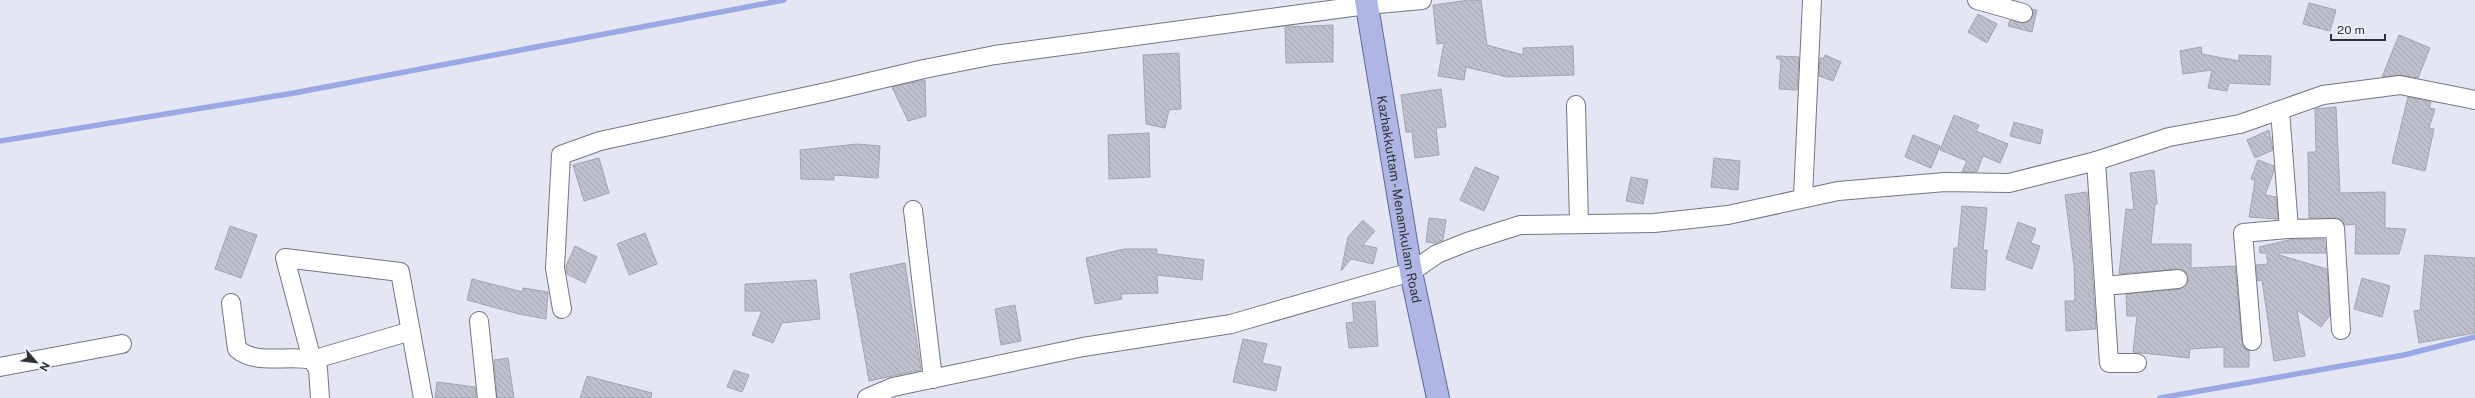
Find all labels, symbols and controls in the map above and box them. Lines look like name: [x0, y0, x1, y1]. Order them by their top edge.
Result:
scale bar: [2331, 16, 2385, 42]
text: 20 m: [2337, 23, 2365, 37]
street label: Kazhakkuttam - Menamkulam Road: [1374, 94, 1425, 304]
north arrow: [16, 342, 56, 382]
text: N: [38, 360, 52, 373]

